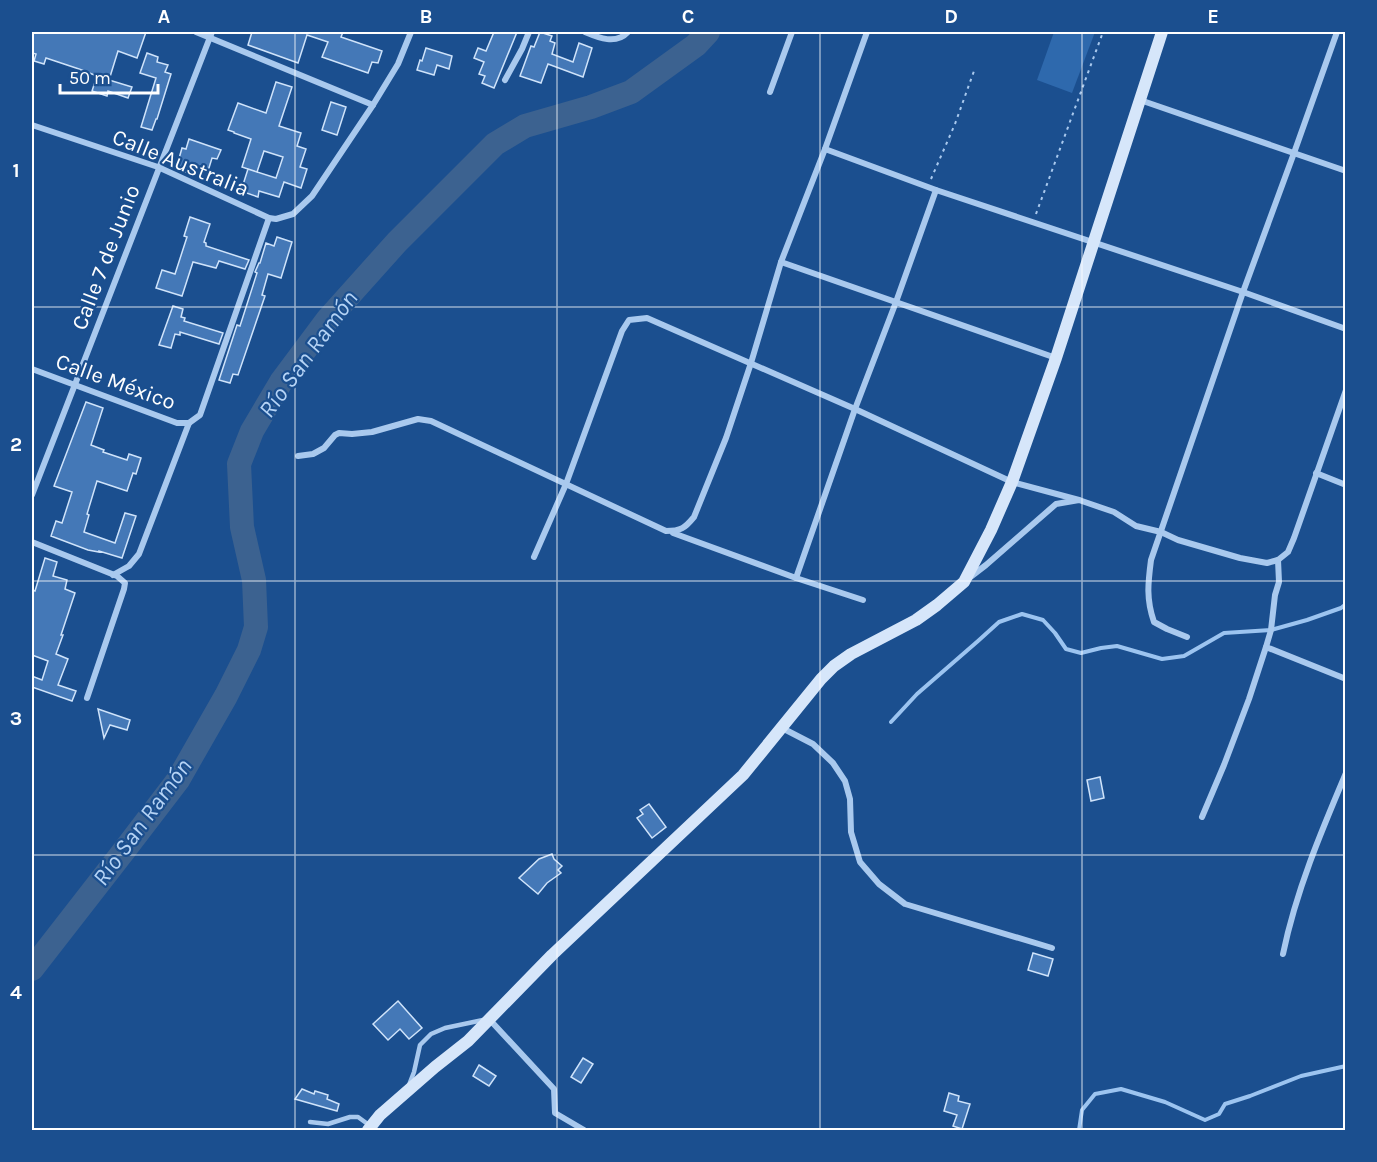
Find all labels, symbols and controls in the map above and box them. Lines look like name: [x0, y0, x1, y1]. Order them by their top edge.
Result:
text: A: [158, 5, 171, 28]
text: B: [420, 5, 432, 28]
text: C: [682, 5, 694, 28]
text: D: [944, 5, 958, 28]
text: E: [1207, 5, 1219, 28]
scale bar: [60, 57, 158, 95]
text: 50 m: [69, 67, 111, 89]
street label: Calle Australia: [108, 124, 253, 202]
text: 1: [12, 159, 20, 182]
street label: Calle 7 de Junio: [66, 181, 146, 334]
water label: Río San Ramón: [253, 285, 363, 423]
street label: Calle México: [52, 348, 179, 416]
text: 2: [10, 433, 22, 456]
text: 3: [10, 707, 22, 730]
water label: Río San Ramón: [87, 753, 197, 891]
text: 4: [10, 981, 22, 1004]

